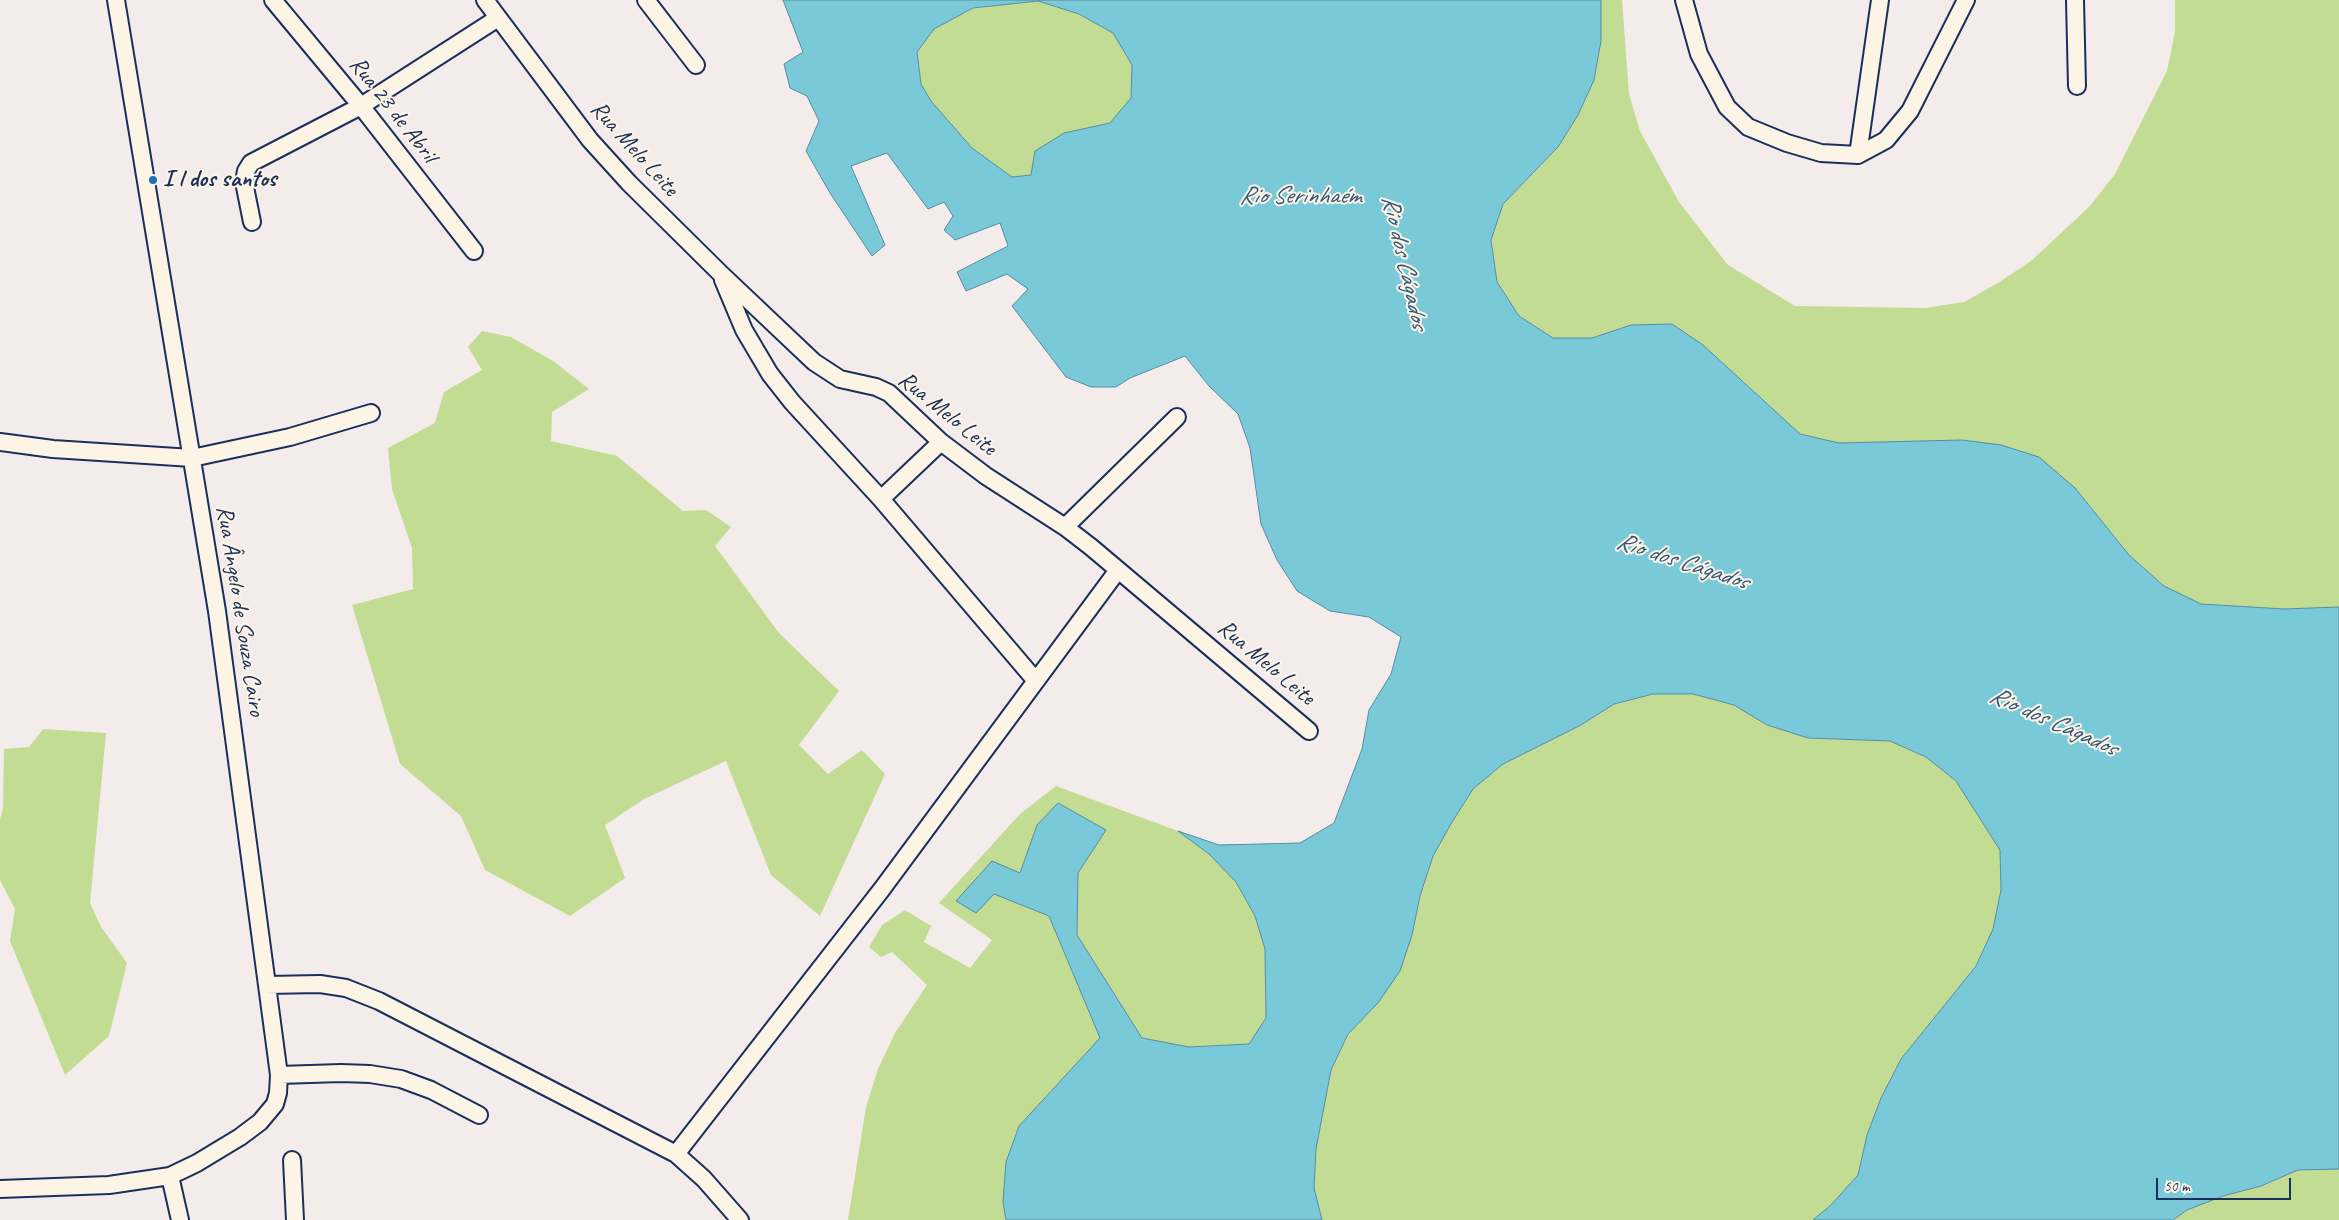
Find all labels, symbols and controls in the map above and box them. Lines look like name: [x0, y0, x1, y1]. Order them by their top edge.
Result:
street label: Rua 23 de Abril: [343, 51, 443, 169]
street label: Rua Melo Leite: [584, 95, 684, 203]
place label: I l dos santos: [163, 166, 276, 194]
marker: I l dos santos: [147, 174, 159, 186]
water label: Rio Serinhaém: [1239, 181, 1361, 211]
water label: Rio dos Cágados: [1374, 192, 1434, 332]
street label: Rua Melo Leite: [892, 366, 1002, 462]
street label: Rua Ângelo de Souza Cairo: [209, 504, 271, 718]
water label: Rio dos Cágados: [1613, 527, 1751, 597]
street label: Rua Melo Leite: [1211, 614, 1321, 712]
water label: Rio dos Cágados: [1985, 681, 2121, 763]
scale bar: [2159, 1168, 2294, 1200]
text: 50 m: [2164, 1177, 2190, 1196]

